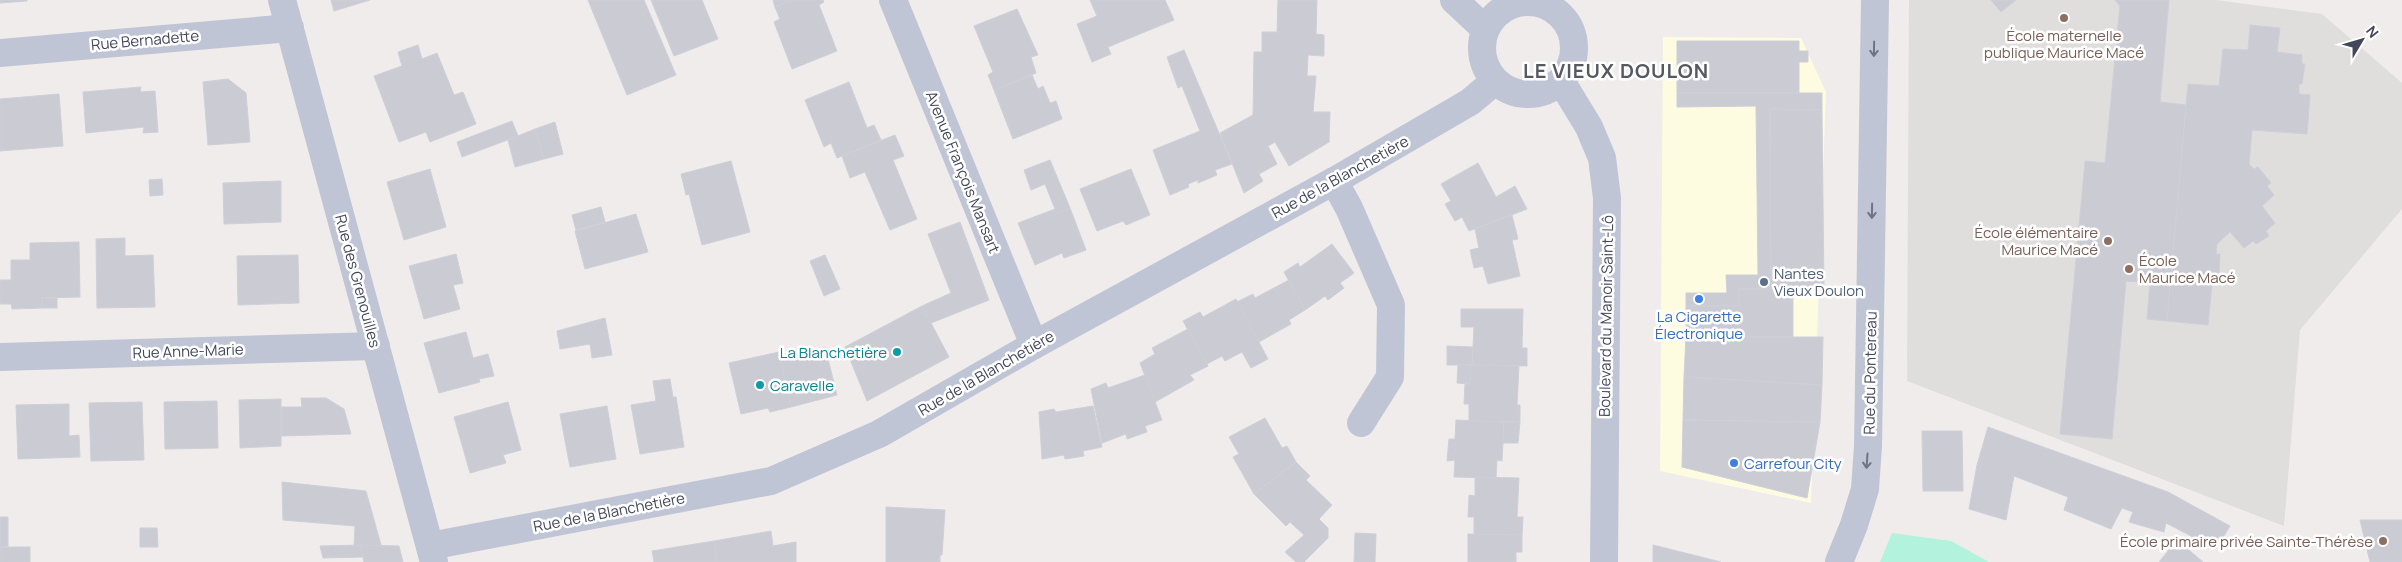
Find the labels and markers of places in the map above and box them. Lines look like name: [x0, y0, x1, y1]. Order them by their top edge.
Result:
marker: École maternelle publique Maurice Macé: [2058, 12, 2070, 24]
place label: École maternelle publique Maurice Macé: [1984, 25, 2144, 63]
place label: École élémentaire Maurice Macé: [1974, 222, 2098, 260]
marker: École élémentaire Maurice Macé: [2102, 235, 2114, 247]
place label: École Maurice Macé: [2139, 250, 2236, 288]
place label: Nantes Vieux Doulon: [1774, 263, 1864, 301]
marker: École Maurice Macé: [2123, 263, 2135, 275]
marker: Nantes Vieux Doulon: [1758, 276, 1770, 288]
marker: La Cigarette Électronique: [1693, 293, 1705, 305]
place label: La Cigarette Électronique: [1655, 306, 1743, 344]
place label: La Blanchetière: [780, 342, 887, 363]
marker: La Blanchetière: [891, 346, 903, 358]
place label: Caravelle: [770, 375, 834, 396]
marker: Caravelle: [754, 379, 766, 391]
place label: Carrefour City: [1744, 453, 1842, 474]
marker: Carrefour City: [1728, 457, 1740, 469]
place label: École primaire privée Sainte-Thérèse: [2120, 531, 2373, 552]
marker: École primaire privée Sainte-Thérèse: [2377, 535, 2389, 547]

